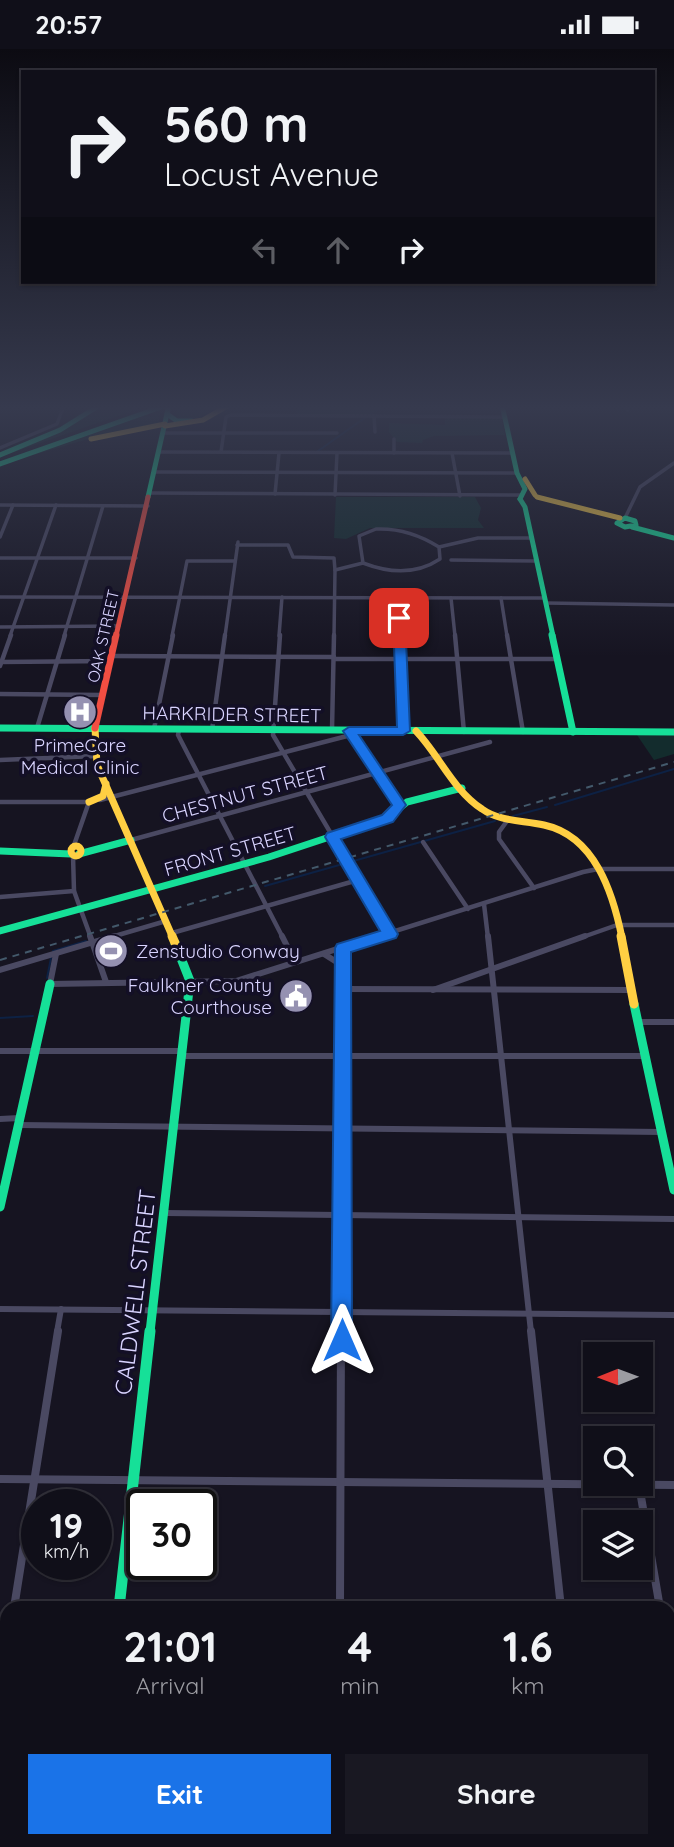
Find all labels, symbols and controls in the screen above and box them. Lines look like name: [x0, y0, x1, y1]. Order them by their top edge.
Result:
text: 20:57: [35, 8, 102, 41]
text: 560 m: [164, 93, 308, 154]
icon: right: [49, 98, 140, 189]
text: Locust Avenue: [164, 154, 379, 194]
icon: left: [246, 231, 284, 269]
icon: ahead: [319, 231, 357, 269]
icon: right: [392, 231, 430, 269]
street label: OAK STREET: [83, 587, 123, 684]
pin: [369, 588, 429, 648]
icon: arrive: [380, 599, 418, 637]
hospital icon: PrimeCare Medical Clinic: [61, 693, 99, 731]
street label: HARKRIDER STREET: [142, 700, 322, 728]
place label: PrimeCare Medical Clinic: [21, 733, 139, 779]
street label: CHESTNUT STREET: [159, 760, 331, 828]
street label: FRONT STREET: [161, 821, 299, 881]
sports icon: Zenstudio Conway: [92, 932, 130, 970]
place label: Zenstudio Conway: [136, 939, 300, 963]
place label: Faulkner County Courthouse: [128, 973, 272, 1019]
public building icon: Faulkner County Courthouse: [277, 977, 315, 1015]
street label: CALDWELL STREET: [108, 1187, 162, 1396]
position arrow: [305, 1303, 379, 1377]
north arrow: [583, 1342, 653, 1412]
map controls: [583, 1342, 653, 1580]
button: search: [583, 1426, 653, 1496]
speed limit sign: 30: [126, 1489, 217, 1580]
text: 19: [50, 1503, 83, 1547]
button: layers: [583, 1510, 653, 1580]
text: km/h: [44, 1540, 89, 1563]
text: 21:01: [123, 1620, 217, 1673]
text: 4: [348, 1620, 372, 1673]
text: 1.6: [503, 1620, 553, 1673]
text: Arrival: [136, 1671, 205, 1700]
text: min: [340, 1671, 379, 1700]
text: km: [511, 1671, 544, 1700]
button: Exit: [28, 1754, 331, 1834]
button: Share: [345, 1754, 648, 1834]

